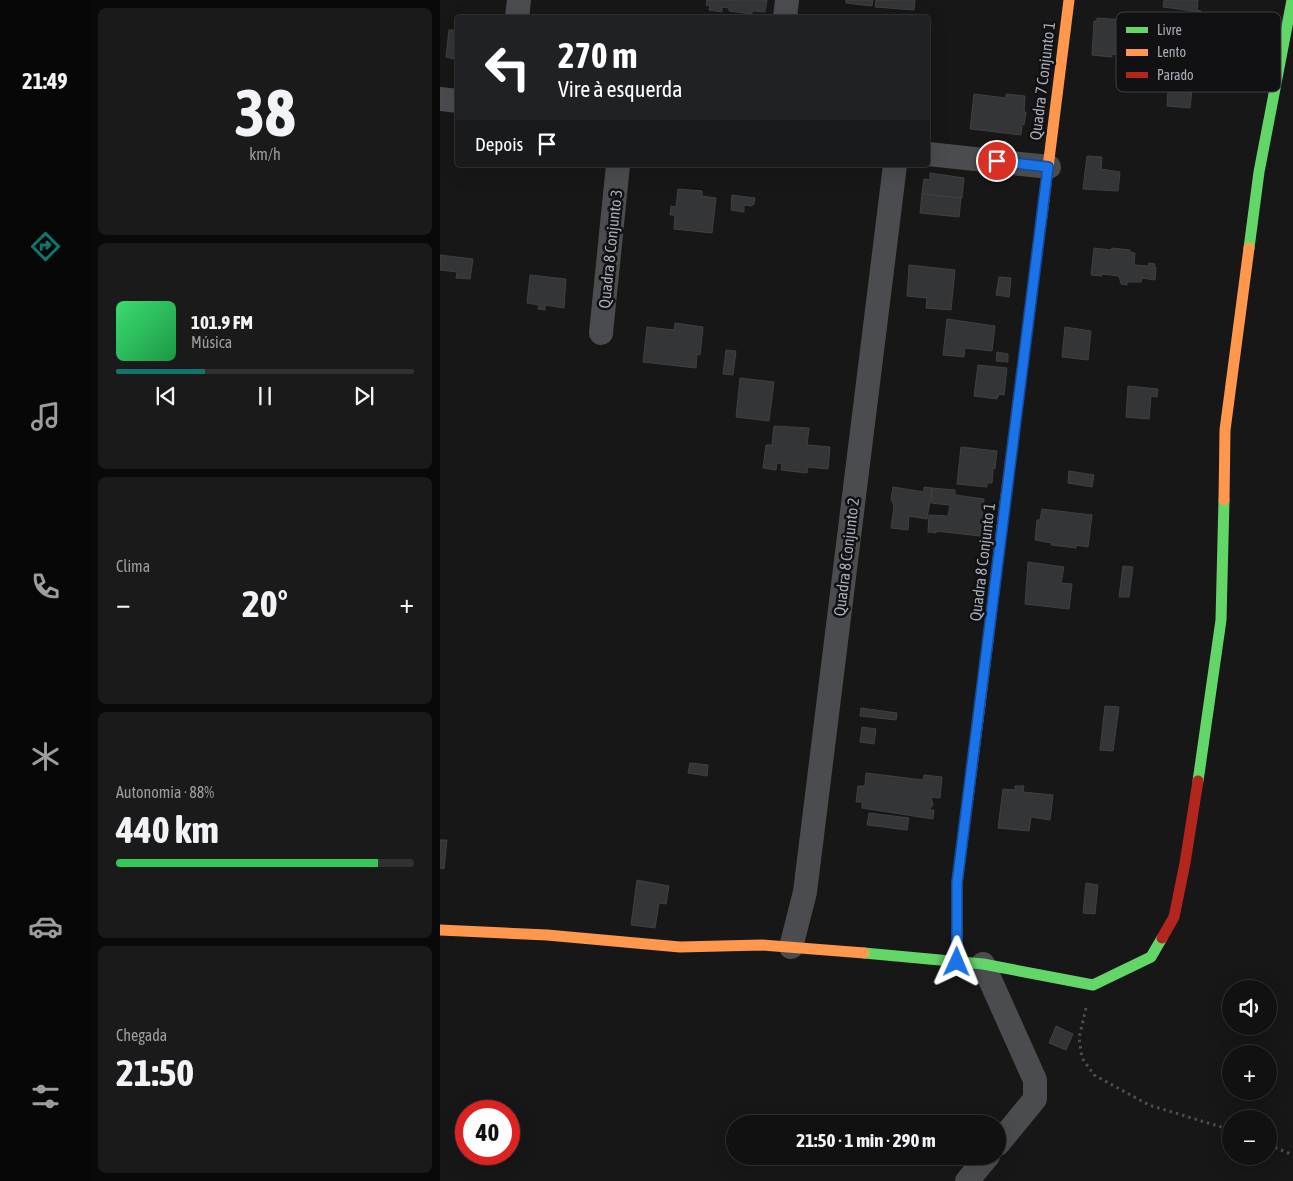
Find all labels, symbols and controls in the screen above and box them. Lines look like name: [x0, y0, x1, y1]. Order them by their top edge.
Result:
legend: [1116, 12, 1281, 92]
street label: Quadra 7 Conjunto 1: [1026, 21, 1059, 141]
text: Livre: [1157, 22, 1182, 38]
icon: left: [475, 35, 540, 100]
text: 270 m: [558, 35, 637, 75]
text: Lento: [1157, 44, 1186, 60]
text: Parado: [1157, 67, 1194, 83]
text: 21:49: [22, 68, 68, 94]
text: 38: [234, 75, 296, 150]
text: Vire à esquerda: [558, 76, 683, 102]
icon: arrive: [533, 130, 561, 158]
text: Depois: [475, 133, 523, 155]
pin: [976, 140, 1018, 182]
text: km/h: [249, 145, 281, 163]
icon: arrive: [983, 147, 1011, 175]
street label: Quadra 8 Conjunto 3: [595, 189, 626, 309]
icon: directions: [28, 229, 63, 264]
text: 101.9 FM: [191, 311, 253, 333]
text: Música: [191, 333, 232, 351]
icon: previous: [152, 382, 180, 410]
icon: pause: [251, 382, 279, 410]
icon: next: [350, 382, 378, 410]
icon: music: [28, 399, 63, 434]
street label: Quadra 8 Conjunto 2: [830, 497, 863, 617]
street label: Quadra 8 Conjunto 1: [966, 502, 999, 622]
text: Clima: [116, 557, 150, 575]
icon: phone: [28, 569, 63, 604]
text: 20°: [242, 582, 288, 625]
text: −: [116, 587, 131, 619]
text: +: [399, 587, 414, 619]
icon: climate: [28, 739, 63, 774]
text: Autonomia · 88%: [116, 783, 214, 801]
text: 440 km: [116, 808, 219, 851]
icon: car: [28, 909, 63, 944]
position arrow: [930, 935, 982, 987]
map controls: [1222, 980, 1277, 1165]
button: sound: [1222, 980, 1277, 1035]
text: Chegada: [116, 1026, 167, 1044]
button: +: [1222, 1045, 1277, 1100]
text: 21:50: [116, 1051, 194, 1094]
icon: filters: [28, 1079, 63, 1114]
speed limit sign: 40: [455, 1100, 520, 1165]
button: −: [1222, 1110, 1277, 1165]
text: 21:50 · 1 min · 290 m: [796, 1129, 936, 1151]

